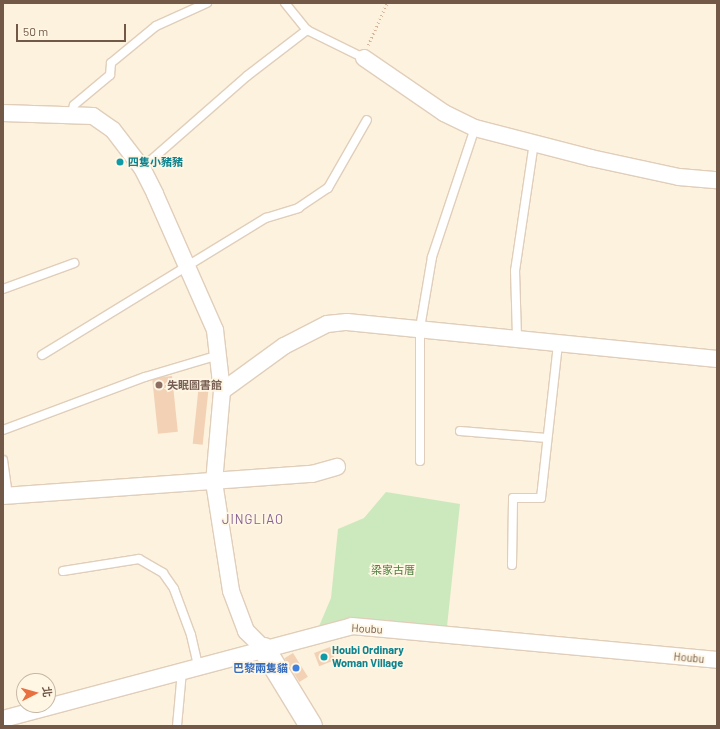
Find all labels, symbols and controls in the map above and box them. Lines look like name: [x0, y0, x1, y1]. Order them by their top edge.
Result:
scale bar: [18, 16, 128, 42]
text: 50 m: [23, 24, 48, 38]
place label: 四隻小豬豬: [128, 155, 183, 169]
marker: 四隻小豬豬: [115, 157, 125, 167]
place label: 失眠圖書館: [167, 378, 222, 392]
marker: 失眠圖書館: [154, 380, 164, 390]
district label: JINGLIAO: [222, 511, 284, 527]
park label: 梁家古厝: [371, 563, 415, 577]
street label: Houbu: [351, 622, 383, 636]
place label: Houbi Ordinary Woman Village: [332, 644, 404, 670]
street label: Houbu: [673, 650, 705, 666]
marker: Houbi Ordinary Woman Village: [319, 652, 329, 662]
place label: 巴黎兩隻貓: [233, 661, 288, 675]
marker: 巴黎兩隻貓: [291, 663, 301, 673]
north arrow: [16, 673, 56, 713]
text: 北: [40, 686, 54, 698]

